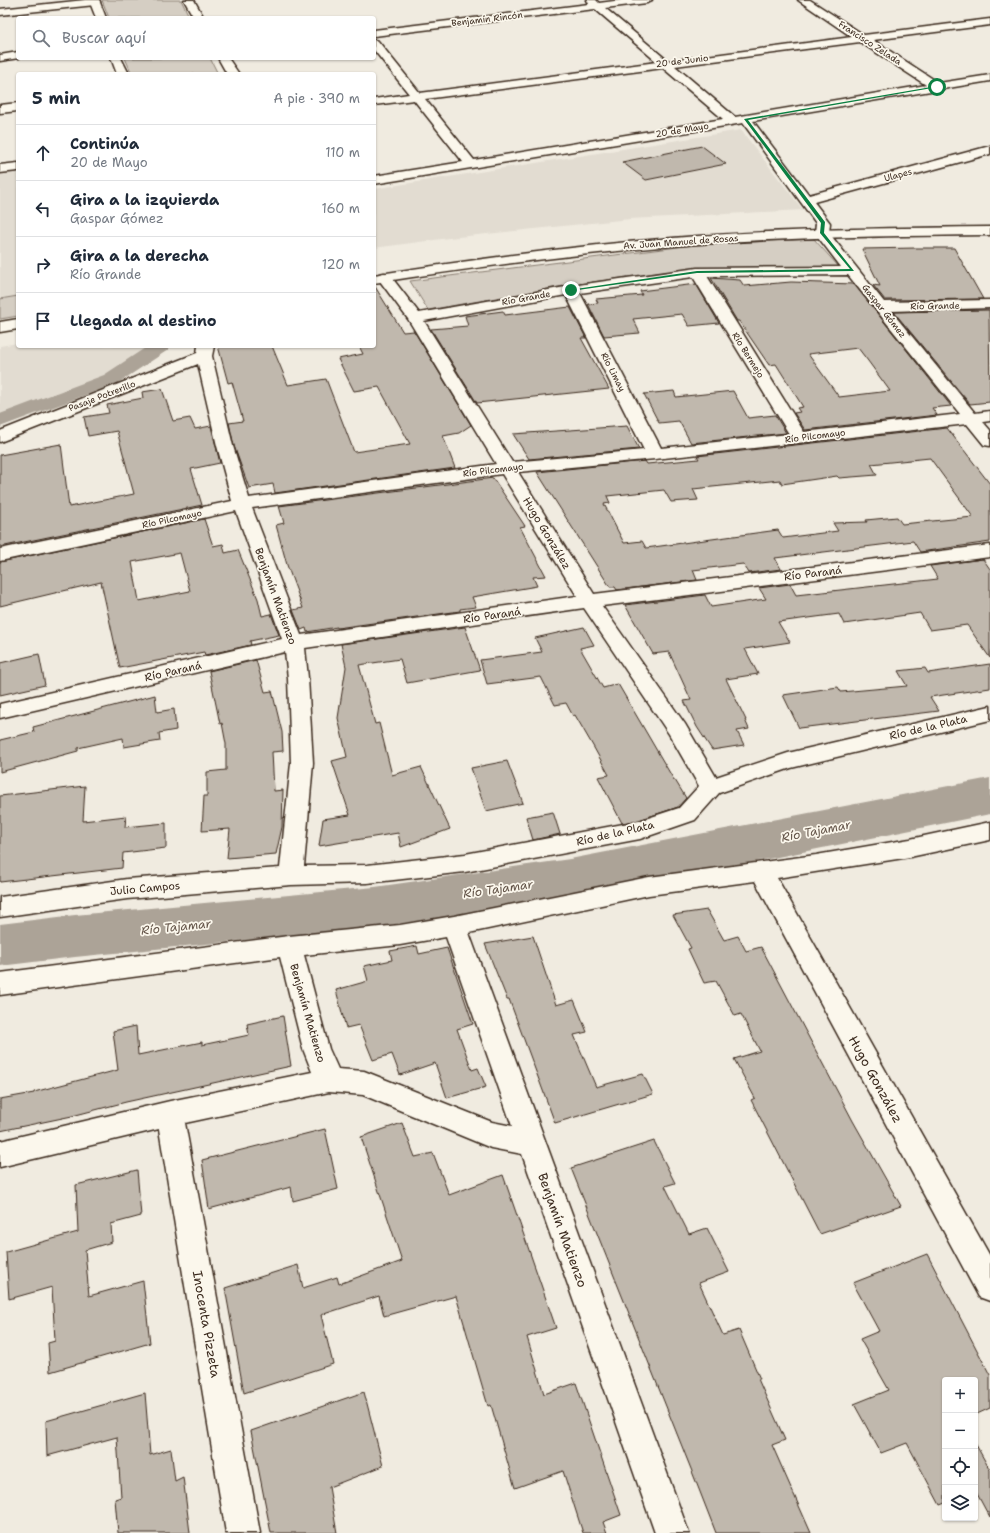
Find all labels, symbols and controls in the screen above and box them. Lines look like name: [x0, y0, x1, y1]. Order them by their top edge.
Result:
street label: Benjamín Rincón: [451, 9, 524, 29]
search box: [16, 16, 376, 60]
street label: Francisco Zelada: [836, 18, 904, 68]
icon: search: [30, 27, 52, 49]
text: Buscar aquí: [62, 28, 146, 48]
street label: 20 de Junio: [655, 52, 709, 70]
route start: [928, 78, 946, 96]
text: 5 min: [32, 87, 80, 109]
text: A pie · 390 m: [274, 90, 360, 107]
street label: 20 de Mayo: [655, 120, 709, 140]
text: Continúa: [70, 134, 139, 154]
icon: ahead: [32, 142, 54, 164]
text: 110 m: [325, 144, 360, 161]
text: 20 de Mayo: [70, 154, 148, 171]
street label: Ulapes: [883, 165, 913, 185]
text: Gira a la izquierda: [70, 190, 219, 210]
icon: left: [32, 198, 54, 220]
text: 160 m: [322, 200, 360, 217]
text: Gaspar Gómez: [70, 210, 164, 227]
street label: Av. Juan Manuel de Rosas: [623, 232, 739, 252]
text: Gira a la derecha: [70, 246, 209, 266]
icon: right: [32, 254, 54, 276]
text: 120 m: [322, 256, 360, 273]
text: Río Grande: [70, 266, 141, 283]
route end: [562, 281, 580, 299]
street label: Gaspar Gómez: [859, 282, 909, 340]
street label: Río Grande: [501, 288, 551, 308]
street label: Río Grande: [910, 300, 960, 312]
icon: arrive: [32, 310, 54, 332]
text: Llegada al destino: [70, 311, 217, 331]
street label: Río Bermejo: [729, 330, 767, 380]
street label: Río Limay: [598, 350, 628, 394]
street label: Pasaje Potrerillo: [67, 378, 137, 414]
street label: Río Pilcomayo: [784, 426, 846, 446]
street label: Río Pilcomayo: [462, 460, 524, 480]
street label: Hugo González: [519, 494, 574, 572]
street label: Río Pilcomayo: [141, 507, 203, 531]
street label: Benjamín Matienzo: [251, 546, 300, 647]
street label: Río Paraná: [783, 562, 843, 584]
street label: Río Paraná: [462, 604, 522, 627]
street label: Río Paraná: [143, 658, 203, 685]
street label: Río de la Plata: [888, 711, 969, 744]
water label: Río Tajamar: [780, 816, 852, 846]
street label: Río de la Plata: [575, 817, 656, 850]
water label: Río Tajamar: [462, 876, 534, 902]
street label: Julio Campos: [109, 878, 181, 899]
water label: Río Tajamar: [140, 915, 212, 939]
street label: Benjamín Matienzo: [286, 962, 329, 1065]
street label: Hugo González: [845, 1033, 907, 1126]
street label: Benjamín Matienzo: [534, 1171, 591, 1290]
street label: Inocenta Pizzeta: [189, 1269, 224, 1379]
map controls: [942, 1377, 978, 1521]
button: +: [942, 1377, 978, 1413]
button: −: [942, 1413, 978, 1449]
button: locate: [942, 1449, 978, 1485]
button: layers: [942, 1485, 978, 1521]

